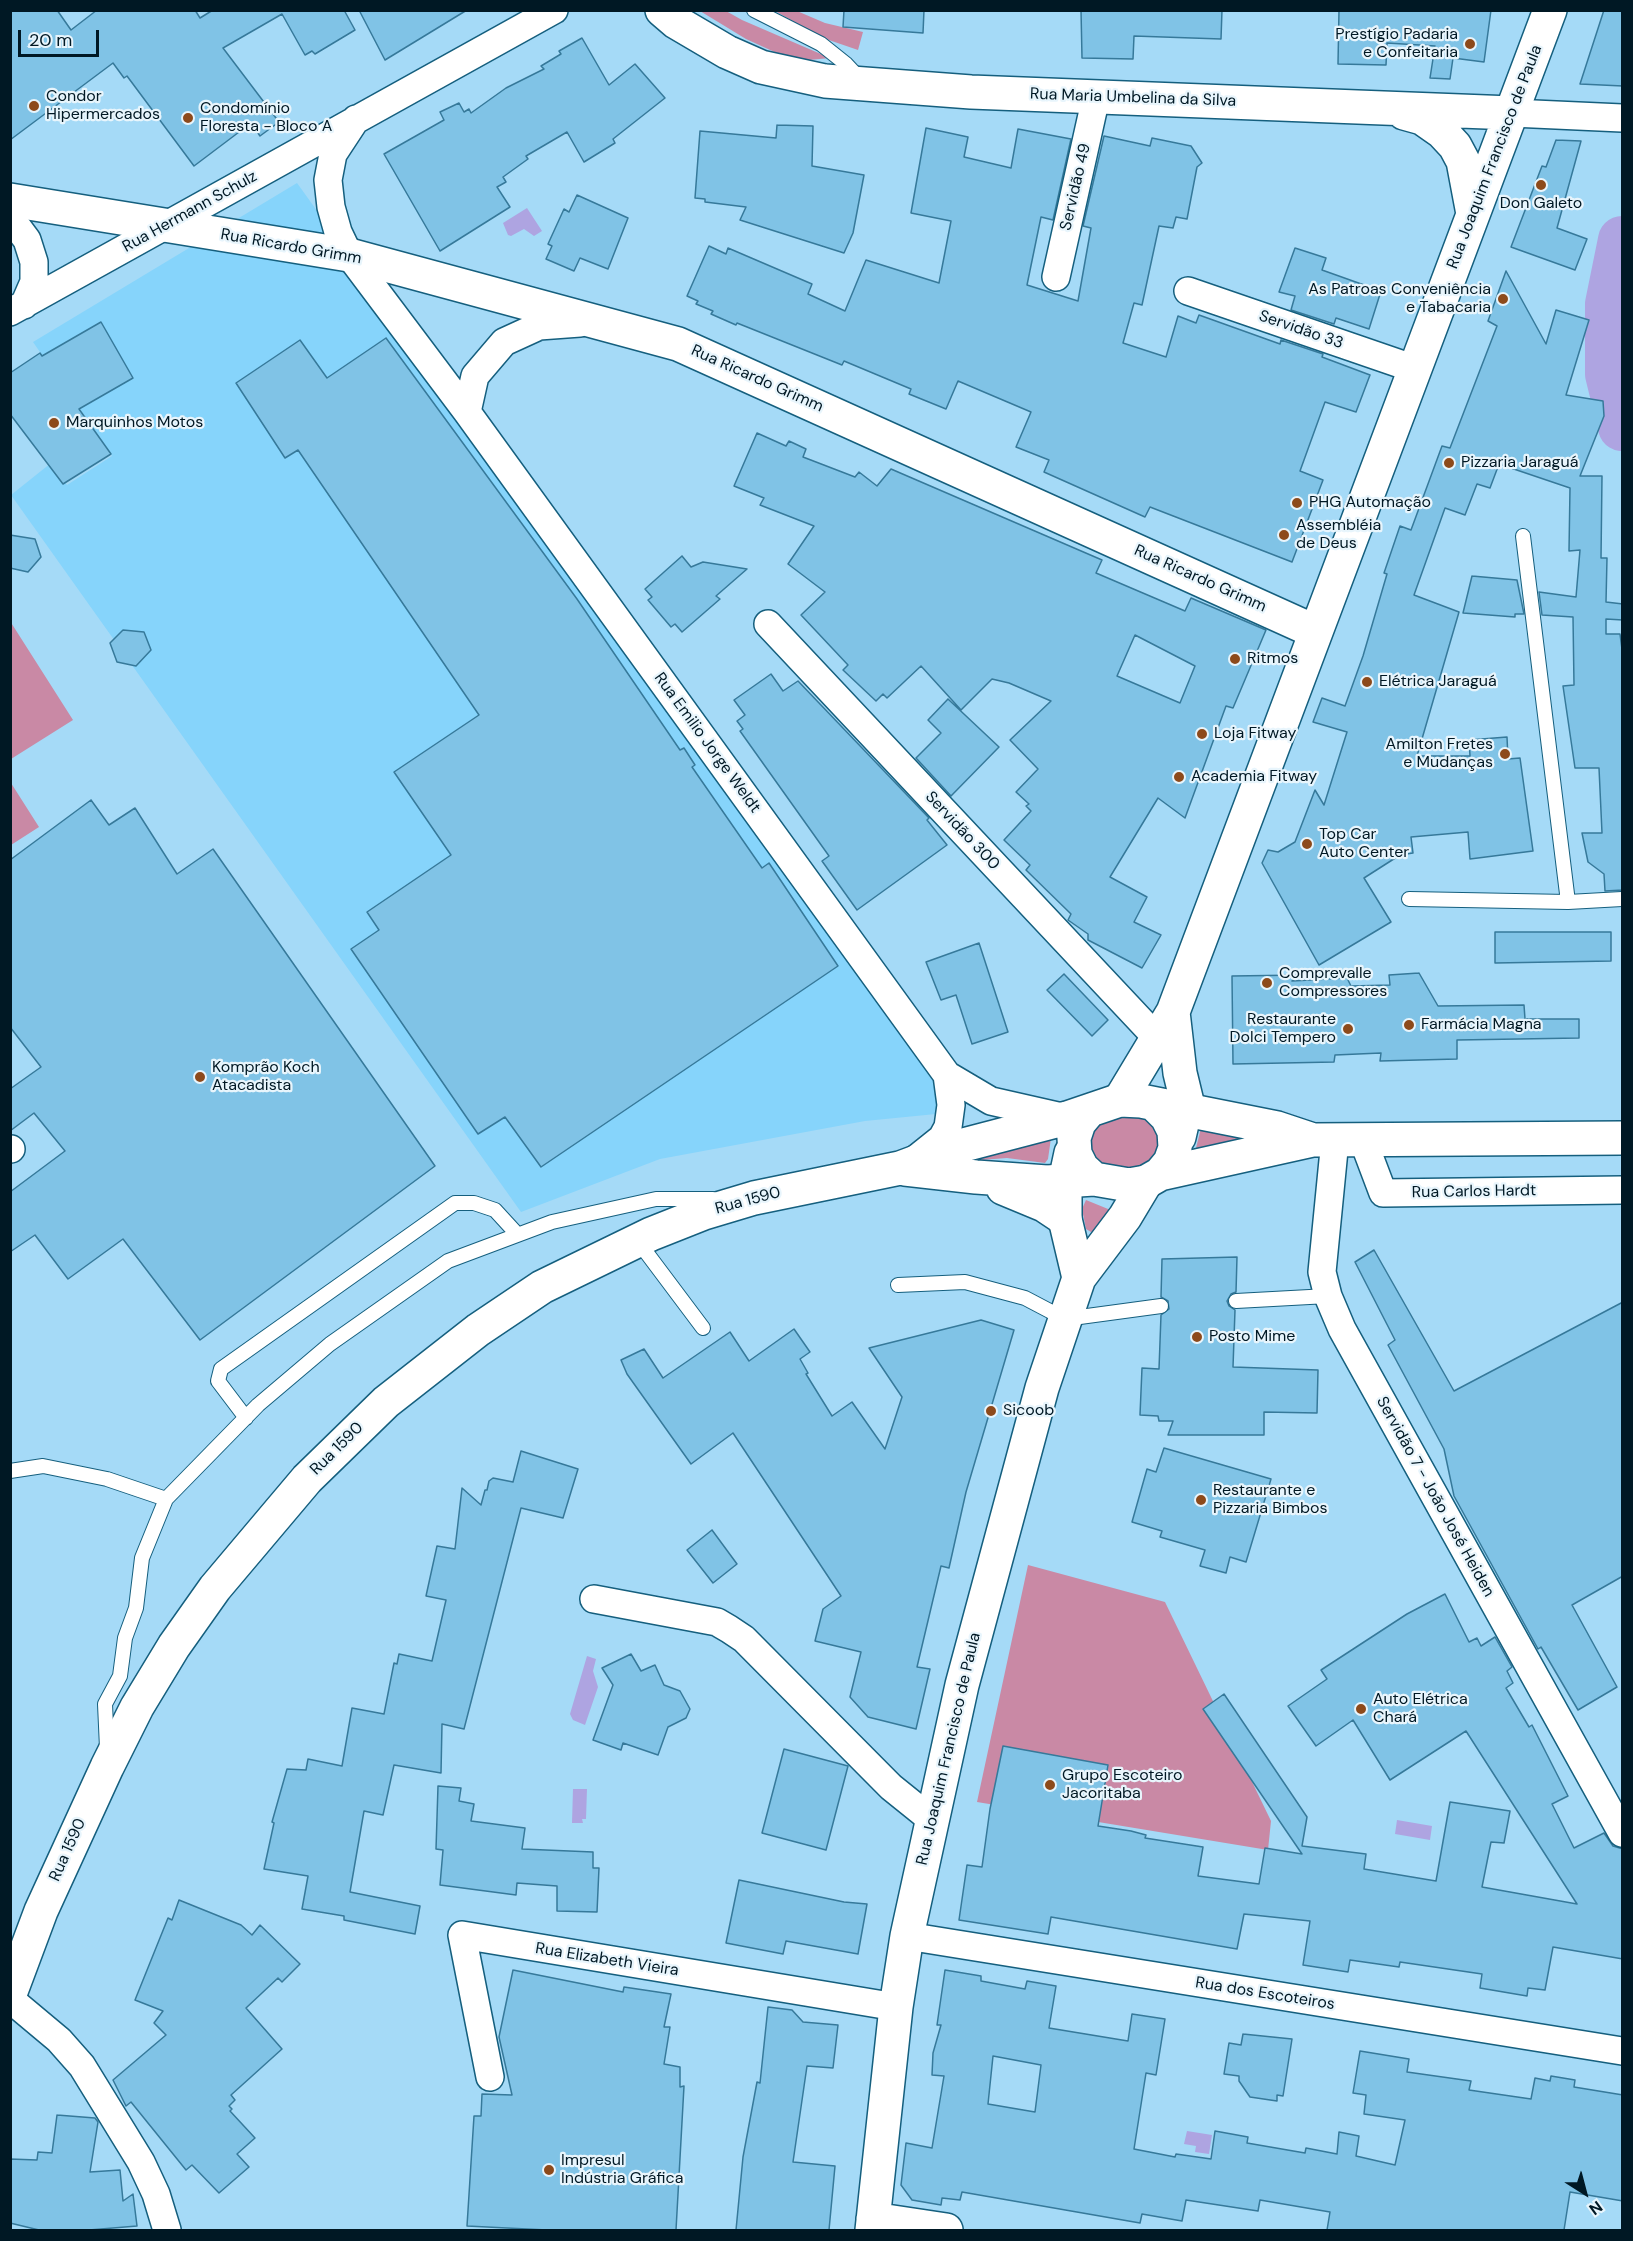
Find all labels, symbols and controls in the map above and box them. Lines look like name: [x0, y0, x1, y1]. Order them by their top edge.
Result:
scale bar: [21, 18, 102, 56]
place label: Prestígio Padaria e Confeitaria: [1335, 25, 1458, 63]
text: 20 m: [29, 28, 72, 52]
marker: Prestígio Padaria e Confeitaria: [1463, 37, 1477, 51]
street label: Rua Joaquim Francisco de Paula: [1443, 42, 1547, 272]
street label: Rua Maria Umbelina da Silva: [1030, 85, 1236, 111]
place label: Condor Hipermercados: [46, 87, 160, 125]
marker: Condor Hipermercados: [27, 99, 41, 113]
place label: Condomínio Floresta - Bloco A: [200, 99, 332, 137]
marker: Condomínio Floresta - Bloco A: [181, 111, 195, 125]
street label: Servidão 49: [1057, 142, 1095, 232]
street label: Rua Hermann Schulz: [119, 167, 261, 257]
marker: Don Galeto: [1534, 178, 1548, 192]
place label: Don Galeto: [1500, 194, 1582, 214]
street label: Rua Ricardo Grimm: [219, 225, 363, 269]
place label: As Patroas Conveniência e Tabacaria: [1308, 280, 1491, 318]
marker: As Patroas Conveniência e Tabacaria: [1496, 292, 1510, 306]
street label: Servidão 33: [1256, 307, 1346, 353]
street label: Rua Ricardo Grimm: [688, 341, 826, 417]
place label: Marquinhos Motos: [66, 413, 203, 433]
marker: Marquinhos Motos: [47, 416, 61, 430]
place label: Pizzaria Jaraguá: [1461, 453, 1578, 473]
marker: Pizzaria Jaraguá: [1442, 456, 1456, 470]
place label: PHG Automação: [1309, 493, 1431, 513]
marker: PHG Automação: [1290, 496, 1304, 510]
place label: Assembléia de Deus: [1296, 516, 1381, 554]
marker: Assembléia de Deus: [1277, 528, 1291, 542]
street label: Rua Ricardo Grimm: [1131, 541, 1269, 617]
place label: Ritmos: [1247, 649, 1298, 669]
marker: Ritmos: [1228, 652, 1242, 666]
street label: Rua Emilio Jorge Weldt: [650, 669, 764, 817]
place label: Elétrica Jaraguá: [1379, 672, 1497, 692]
marker: Elétrica Jaraguá: [1360, 675, 1374, 689]
place label: Loja Fitway: [1214, 724, 1296, 744]
marker: Loja Fitway: [1195, 727, 1209, 741]
place label: Amilton Fretes e Mudanças: [1386, 735, 1493, 773]
marker: Amilton Fretes e Mudanças: [1498, 747, 1512, 761]
place label: Academia Fitway: [1191, 767, 1317, 787]
marker: Academia Fitway: [1172, 770, 1186, 784]
street label: Servidão 300: [921, 788, 1003, 874]
place label: Top Car Auto Center: [1319, 825, 1409, 863]
marker: Top Car Auto Center: [1300, 837, 1314, 851]
place label: Comprevalle Compressores: [1279, 964, 1387, 1002]
marker: Comprevalle Compressores: [1260, 976, 1274, 990]
place label: Restaurante Dolci Tempero: [1230, 1010, 1336, 1048]
place label: Farmácia Magna: [1421, 1015, 1542, 1035]
marker: Farmácia Magna: [1402, 1018, 1416, 1032]
marker: Restaurante Dolci Tempero: [1341, 1022, 1355, 1036]
place label: Komprão Koch Atacadista: [212, 1058, 320, 1096]
marker: Komprão Koch Atacadista: [193, 1070, 207, 1084]
street label: Rua Carlos Hardt: [1412, 1181, 1536, 1203]
street label: Rua 1590: [713, 1183, 783, 1219]
place label: Posto Mime: [1209, 1327, 1295, 1347]
marker: Posto Mime: [1190, 1330, 1204, 1344]
street label: Servidão 7 - João José Heiden: [1372, 1394, 1498, 1600]
place label: Sicoob: [1003, 1401, 1054, 1421]
marker: Sicoob: [984, 1404, 998, 1418]
street label: Rua 1590: [307, 1419, 367, 1479]
place label: Restaurante e Pizzaria Bimbos: [1213, 1481, 1327, 1519]
marker: Restaurante e Pizzaria Bimbos: [1194, 1493, 1208, 1507]
street label: Rua Joaquim Francisco de Paula: [913, 1631, 985, 1867]
place label: Auto Elétrica Chará: [1373, 1690, 1468, 1728]
marker: Auto Elétrica Chará: [1354, 1702, 1368, 1716]
place label: Grupo Escoteiro Jacoritaba: [1062, 1766, 1182, 1804]
marker: Grupo Escoteiro Jacoritaba: [1043, 1778, 1057, 1792]
street label: Rua 1590: [46, 1816, 90, 1884]
street label: Rua Elizabeth Vieira: [534, 1939, 680, 1981]
street label: Rua dos Escoteiros: [1194, 1973, 1336, 2015]
place label: Impresul Indústria Gráfica: [561, 2151, 683, 2189]
marker: Impresul Indústria Gráfica: [542, 2163, 556, 2177]
north arrow: [1555, 2163, 1615, 2223]
text: N: [1585, 2196, 1607, 2220]

